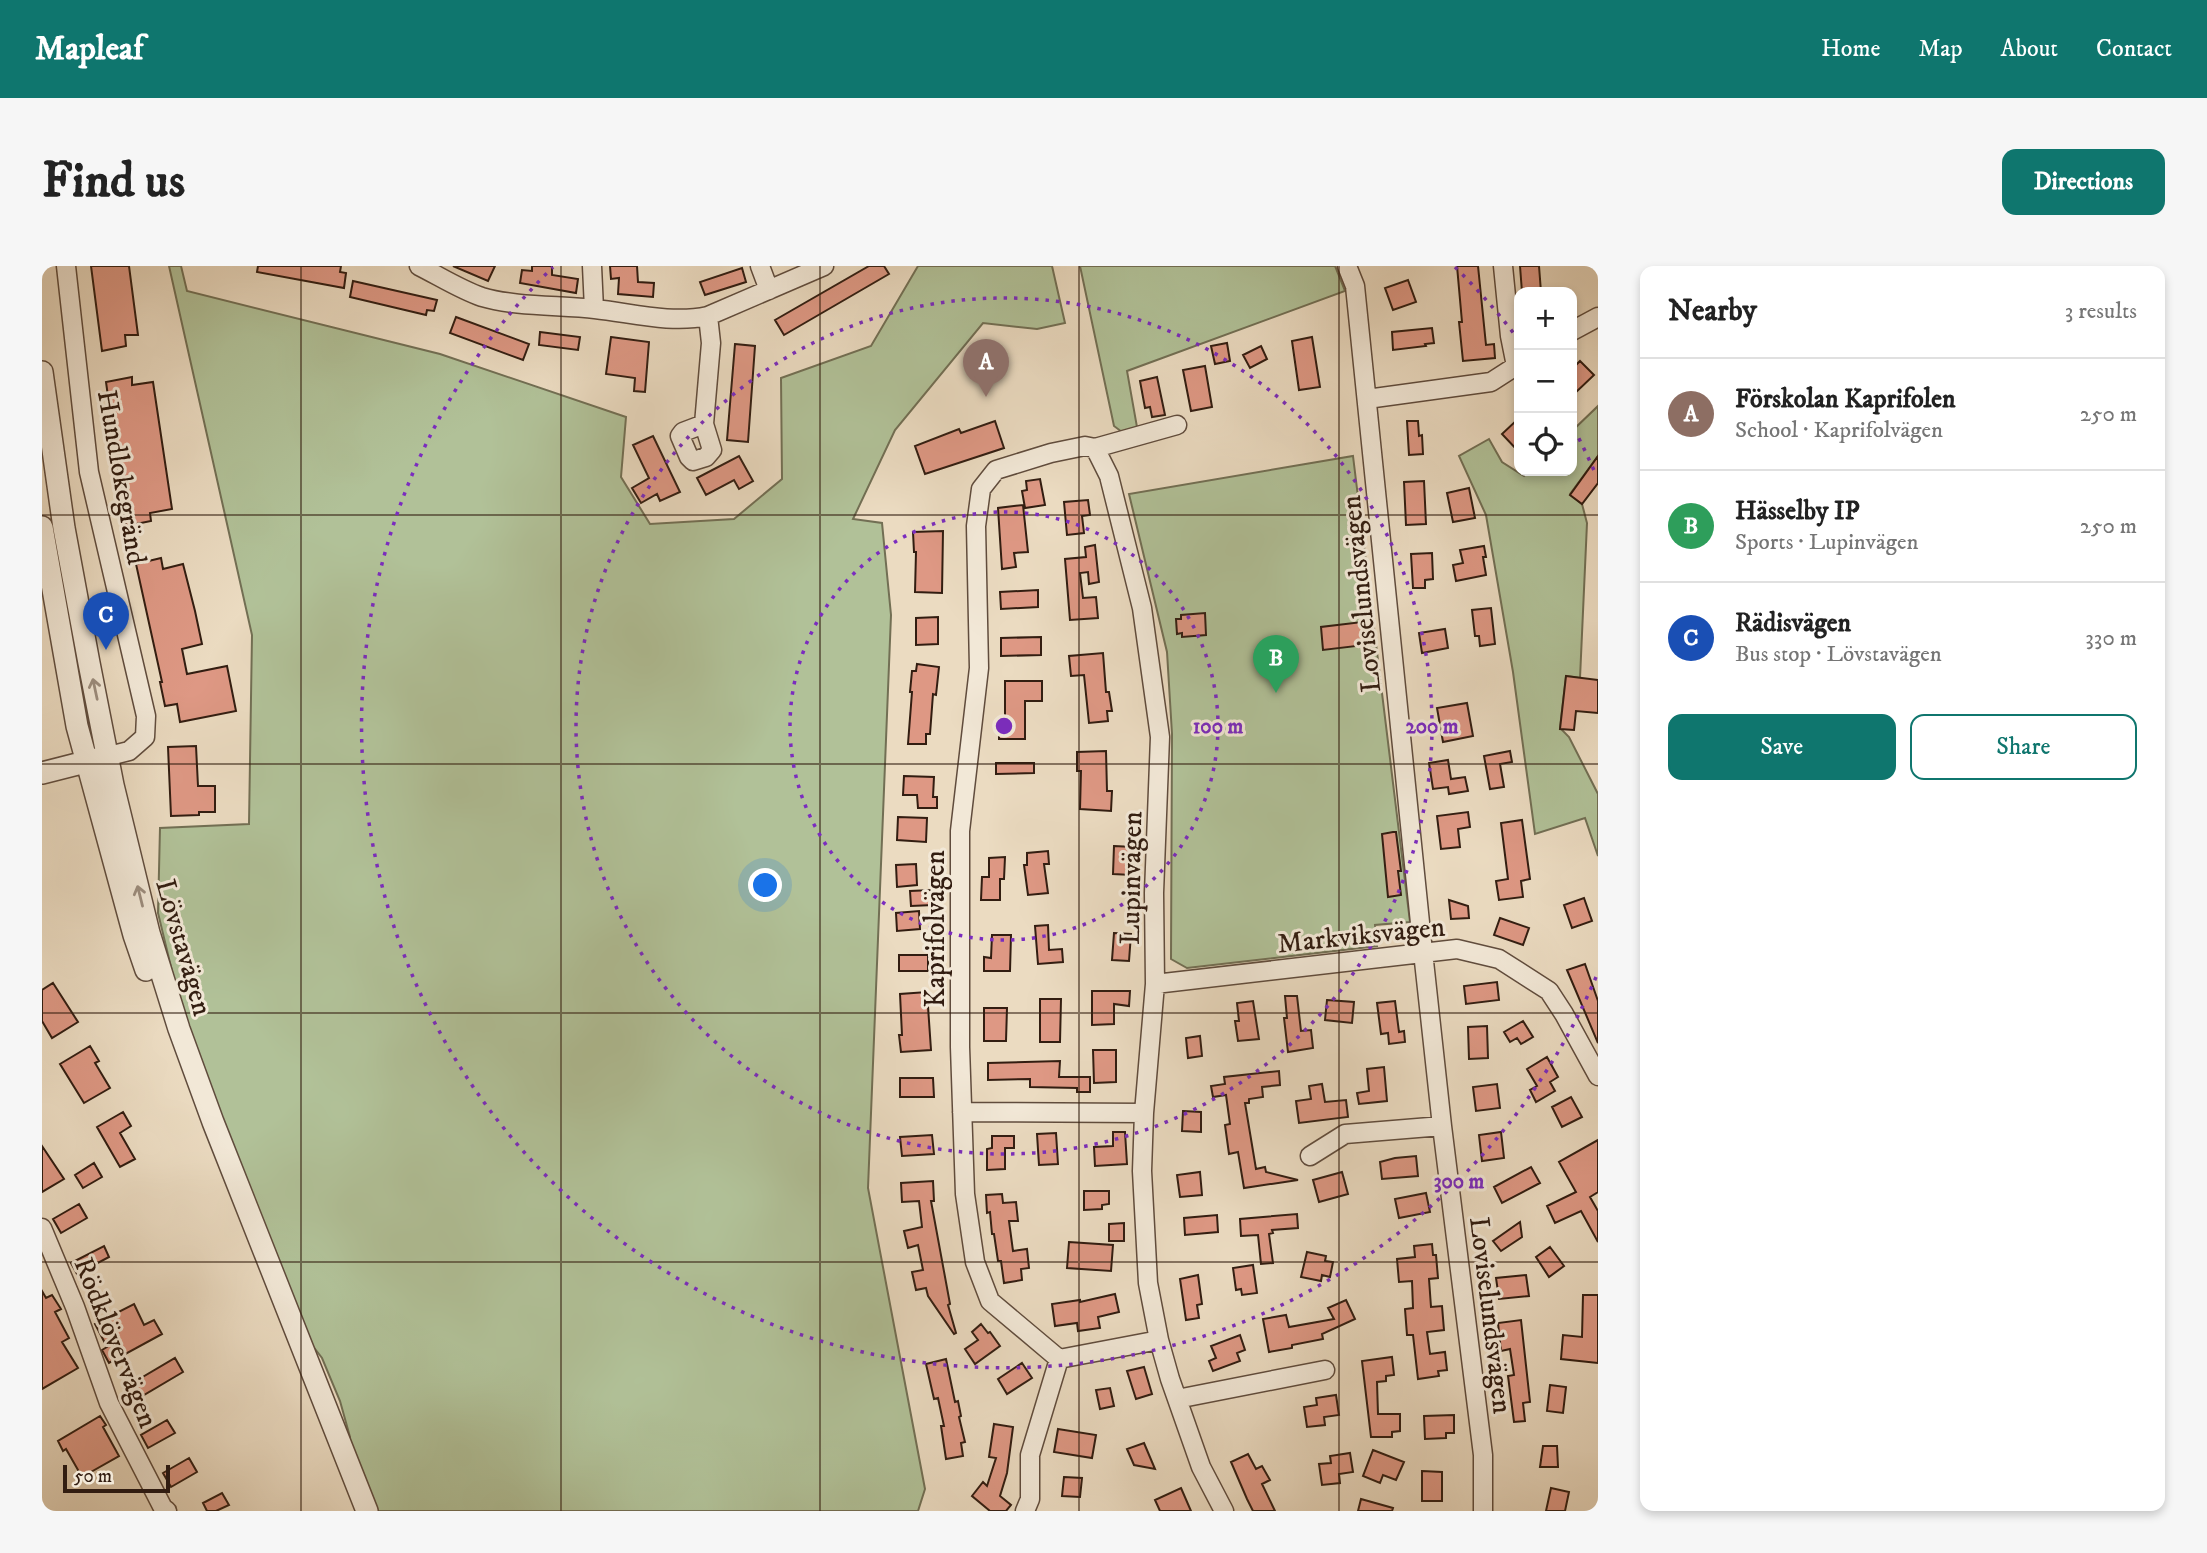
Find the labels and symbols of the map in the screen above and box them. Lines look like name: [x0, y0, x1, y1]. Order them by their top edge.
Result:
pin: A: [963, 339, 1009, 397]
street label: Hundlokegränd: [89, 387, 154, 567]
street label: Loviselundsvägen: [1334, 493, 1389, 694]
pin: C: [83, 592, 129, 650]
pin: B: [1253, 635, 1299, 693]
one-way arrow: [87, 678, 101, 701]
centre of rings: [992, 714, 1016, 738]
text: 100 m: [1193, 714, 1243, 740]
text: 200 m: [1405, 714, 1459, 740]
street label: Lupinvägen: [1113, 811, 1150, 945]
street label: Kaprifolvägen: [918, 850, 953, 1008]
your location: [748, 868, 782, 902]
street label: Lövstavägen: [147, 875, 220, 1020]
one-way arrow: [133, 885, 146, 908]
street label: Markviksvägen: [1276, 909, 1447, 962]
text: 300 m: [1434, 1169, 1485, 1195]
street label: Loviselundsvägen: [1461, 1215, 1520, 1416]
street label: Rödklövervägen: [66, 1252, 166, 1433]
scale bar: [63, 1462, 170, 1494]

